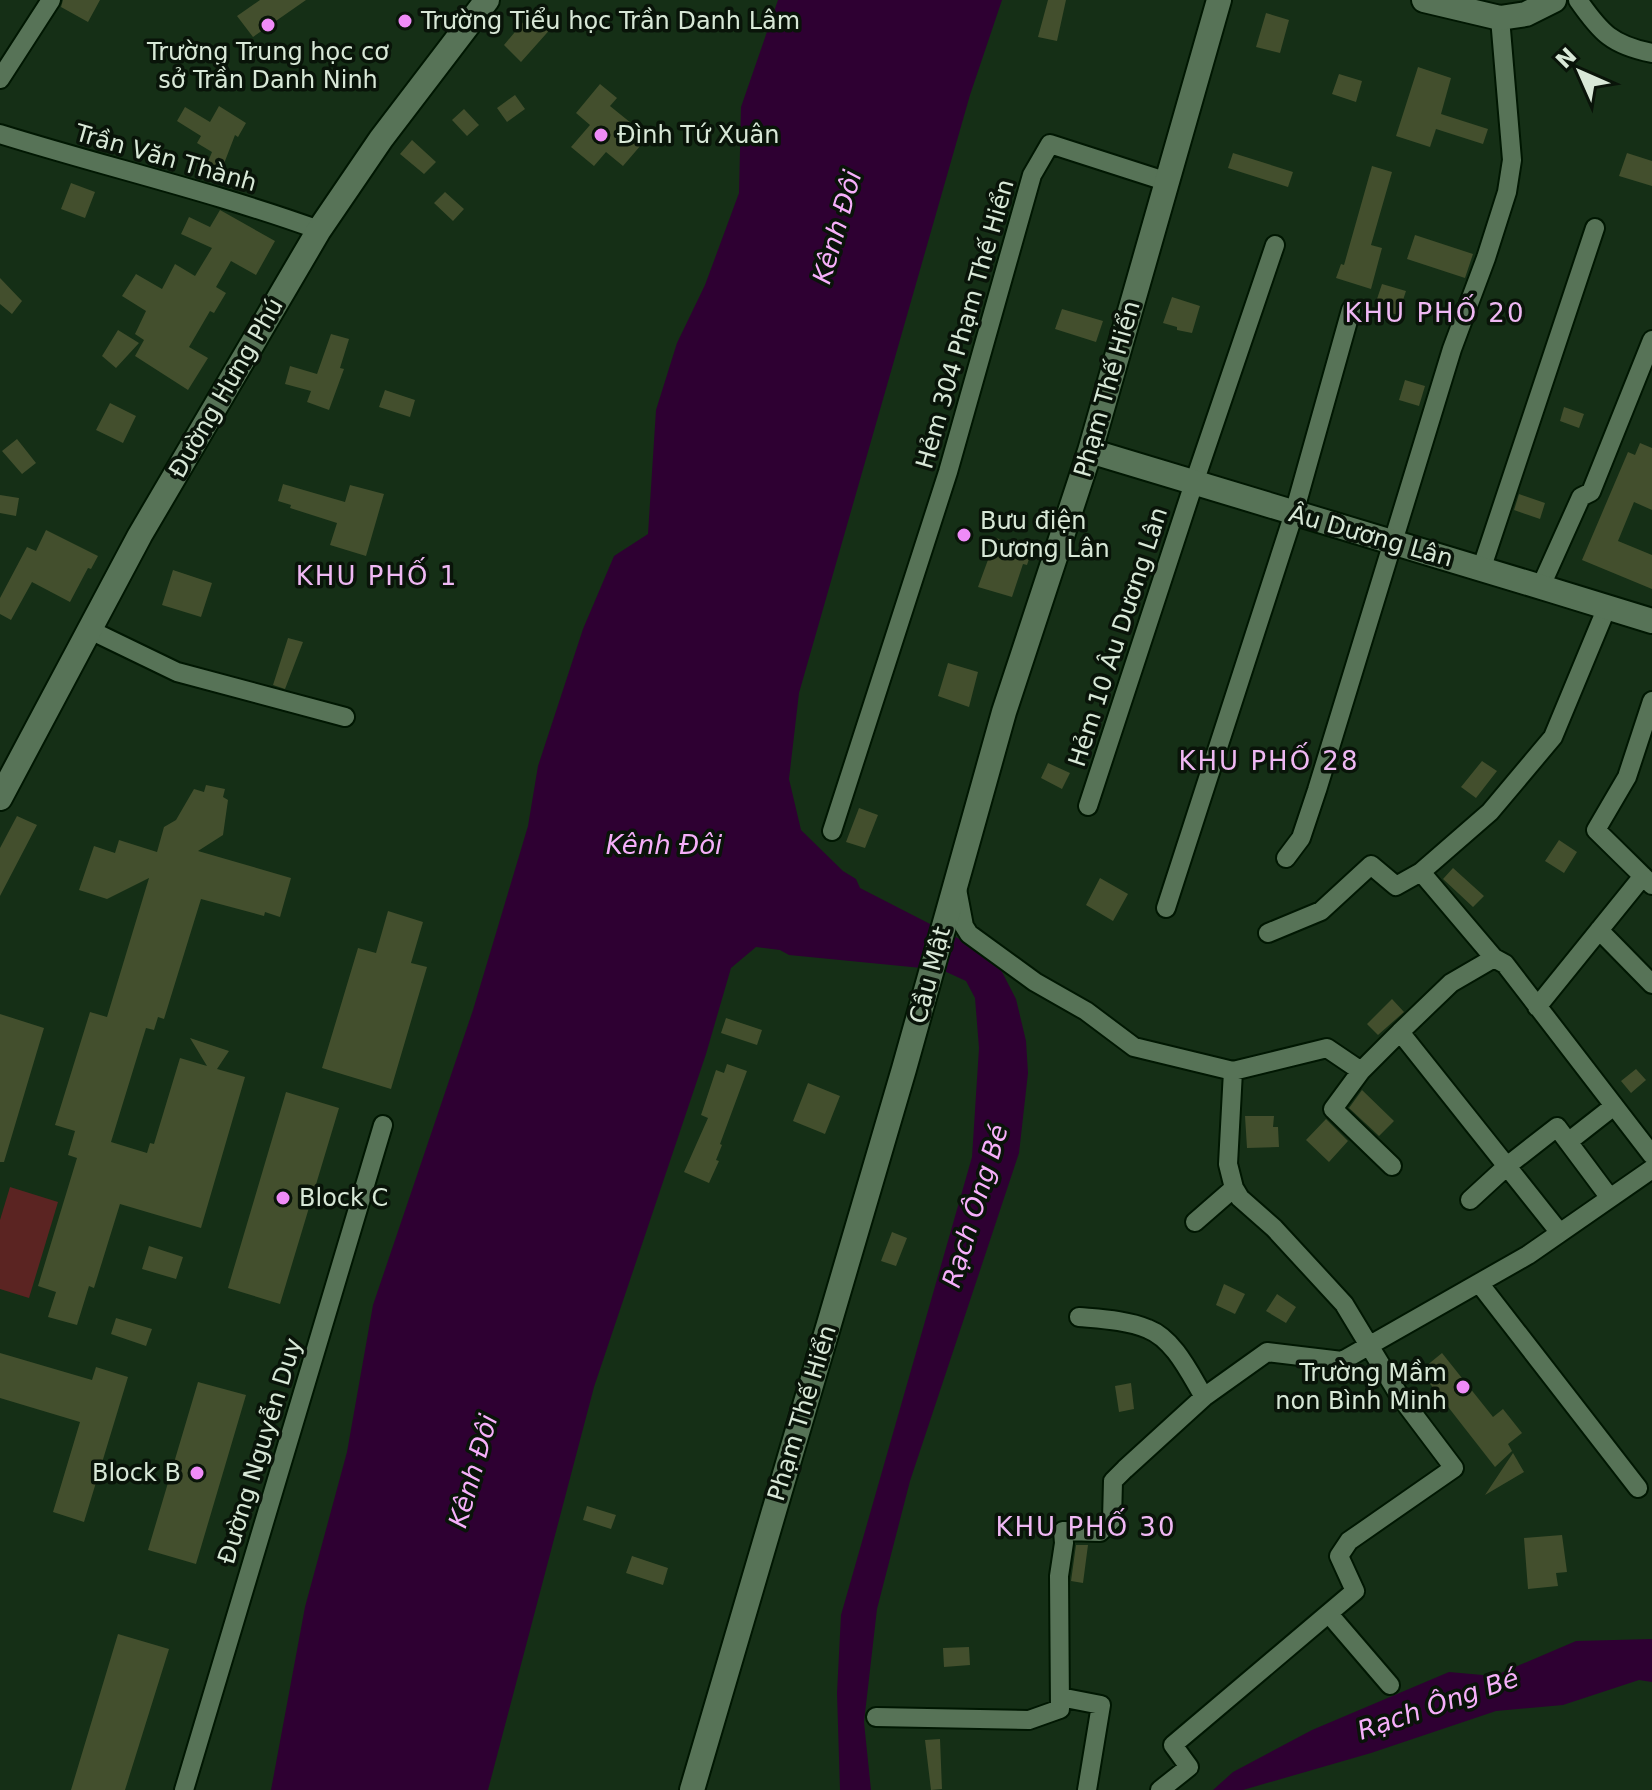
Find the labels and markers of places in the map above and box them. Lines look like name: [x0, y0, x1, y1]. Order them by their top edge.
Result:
place label: Trường Tiểu học Trần Danh Lâm: [420, 7, 800, 35]
marker: Trường Tiểu học Trần Danh Lâm: [396, 12, 414, 30]
marker: Trường Trung học cơ sở Trần Danh Ninh: [259, 16, 277, 34]
place label: Trường Trung học cơ sở Trần Danh Ninh: [146, 38, 389, 94]
place label: Đình Tứ Xuân: [617, 121, 779, 149]
marker: Đình Tứ Xuân: [592, 126, 610, 144]
place label: Bưu điện Dương Lân: [980, 507, 1110, 563]
marker: Bưu điện Dương Lân: [955, 526, 973, 544]
place label: Block C: [299, 1184, 388, 1212]
marker: Block C: [274, 1189, 292, 1207]
place label: Trường Mầm non Bình Minh: [1275, 1359, 1447, 1415]
marker: Trường Mầm non Bình Minh: [1454, 1378, 1472, 1396]
place label: Block B: [92, 1459, 181, 1487]
marker: Block B: [188, 1464, 206, 1482]

